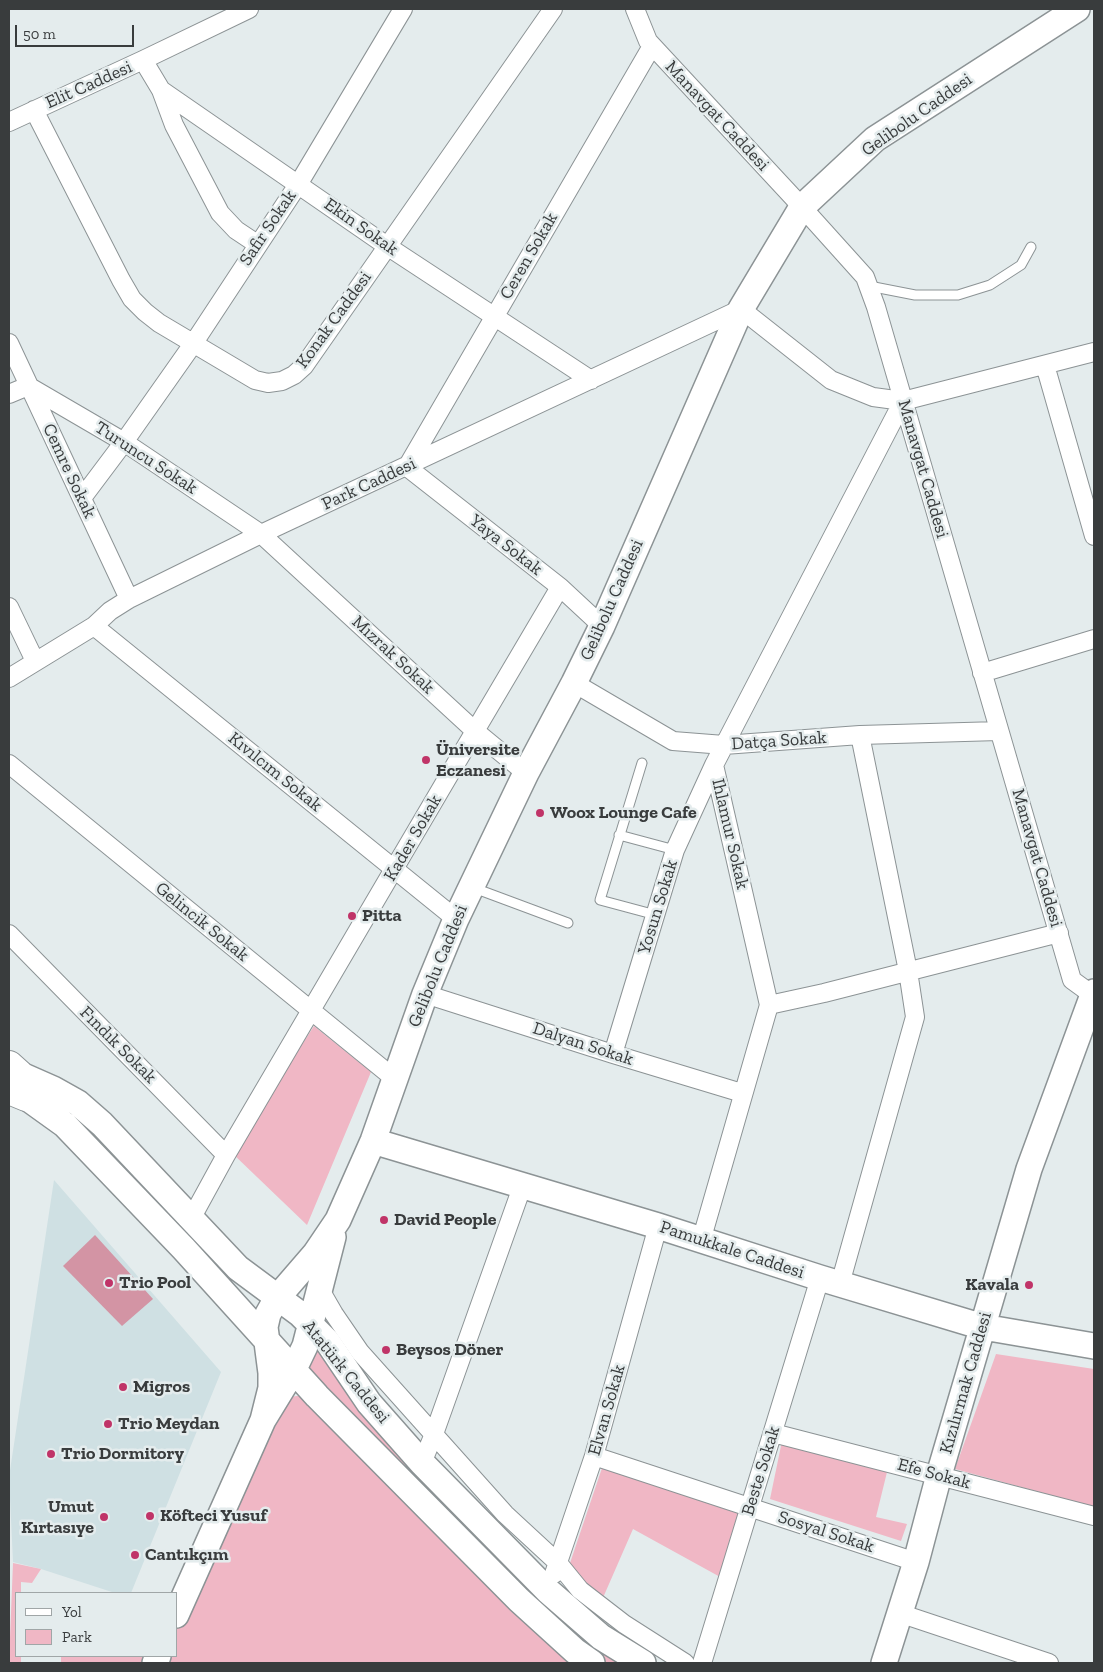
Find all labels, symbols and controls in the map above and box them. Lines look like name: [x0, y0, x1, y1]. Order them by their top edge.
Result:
scale bar: [18, 15, 136, 47]
text: 50 m: [23, 25, 56, 43]
street label: Elit Caddesi: [42, 56, 136, 114]
street label: Manavgat Caddesi: [660, 56, 774, 176]
street label: Gelibolu Caddesi: [858, 69, 976, 161]
street label: Safir Sokak: [235, 186, 301, 270]
street label: Ekin Sokak: [320, 194, 402, 260]
street label: Ceren Sokak: [495, 209, 563, 303]
street label: Konak Caddesi: [292, 267, 376, 373]
street label: Manavgat Caddesi: [893, 397, 953, 541]
street label: Turuncu Sokak: [91, 417, 201, 499]
street label: Cemre Sokak: [38, 420, 100, 522]
street label: Park Caddesi: [319, 453, 419, 515]
street label: Yaya Sokak: [465, 510, 547, 580]
street label: Gelibolu Caddesi: [576, 536, 648, 664]
street label: Mızrak Sokak: [347, 611, 439, 699]
street label: Datça Sokak: [731, 727, 827, 755]
street label: Kıvılcım Sokak: [224, 728, 326, 816]
place label: Üniversite Eczanesi: [436, 739, 520, 782]
marker: Üniversite Eczanesi: [420, 754, 432, 766]
street label: Ihlamur Sokak: [707, 777, 753, 891]
street label: Manavgat Caddesi: [1007, 786, 1067, 930]
street label: Kader Sokak: [380, 791, 446, 885]
place label: Woox Lounge Cafe: [550, 802, 697, 824]
marker: Woox Lounge Cafe: [534, 807, 546, 819]
street label: Yosun Sokak: [633, 857, 683, 957]
street label: Gelincik Sokak: [151, 878, 253, 966]
street label: Gelibolu Caddesi: [404, 902, 472, 1030]
place label: Pitta: [362, 905, 402, 927]
marker: Pitta: [346, 910, 358, 922]
street label: Fındık Sokak: [75, 1002, 161, 1088]
street label: Dalyan Sokak: [530, 1018, 636, 1070]
place label: David People: [394, 1209, 496, 1231]
marker: David People: [378, 1214, 390, 1226]
street label: Pamukkale Caddesi: [657, 1216, 807, 1284]
place label: Trio Pool: [119, 1272, 191, 1294]
place label: Kavala: [965, 1274, 1019, 1296]
marker: Trio Pool: [103, 1277, 115, 1289]
marker: Kavala: [1023, 1279, 1035, 1291]
street label: Kızılırmak Caddesi: [935, 1310, 997, 1456]
street label: Atatürk Caddesi: [298, 1316, 394, 1428]
place label: Beysos Döner: [396, 1339, 503, 1361]
marker: Beysos Döner: [380, 1344, 392, 1356]
street label: Elvan Sokak: [584, 1362, 630, 1458]
place label: Migros: [133, 1376, 190, 1398]
marker: Migros: [117, 1381, 129, 1393]
place label: Trio Meydan: [118, 1413, 219, 1435]
marker: Trio Meydan: [102, 1418, 114, 1430]
street label: Beste Sokak: [737, 1424, 785, 1518]
place label: Trio Dormitory: [61, 1443, 184, 1465]
marker: Trio Dormitory: [45, 1448, 57, 1460]
street label: Efe Sokak: [895, 1454, 973, 1494]
place label: Umut Kırtasıye: [21, 1496, 94, 1538]
place label: Köfteci Yusuf: [160, 1505, 267, 1527]
street label: Sosyal Sokak: [775, 1506, 877, 1558]
marker: Köfteci Yusuf: [144, 1510, 156, 1522]
marker: Umut Kırtasıye: [98, 1511, 110, 1523]
place label: Cantıkçım: [145, 1544, 228, 1566]
marker: Cantıkçım: [129, 1549, 141, 1561]
legend: [15, 1592, 178, 1657]
text: Yol: [62, 1603, 82, 1621]
text: Park: [62, 1628, 92, 1646]

